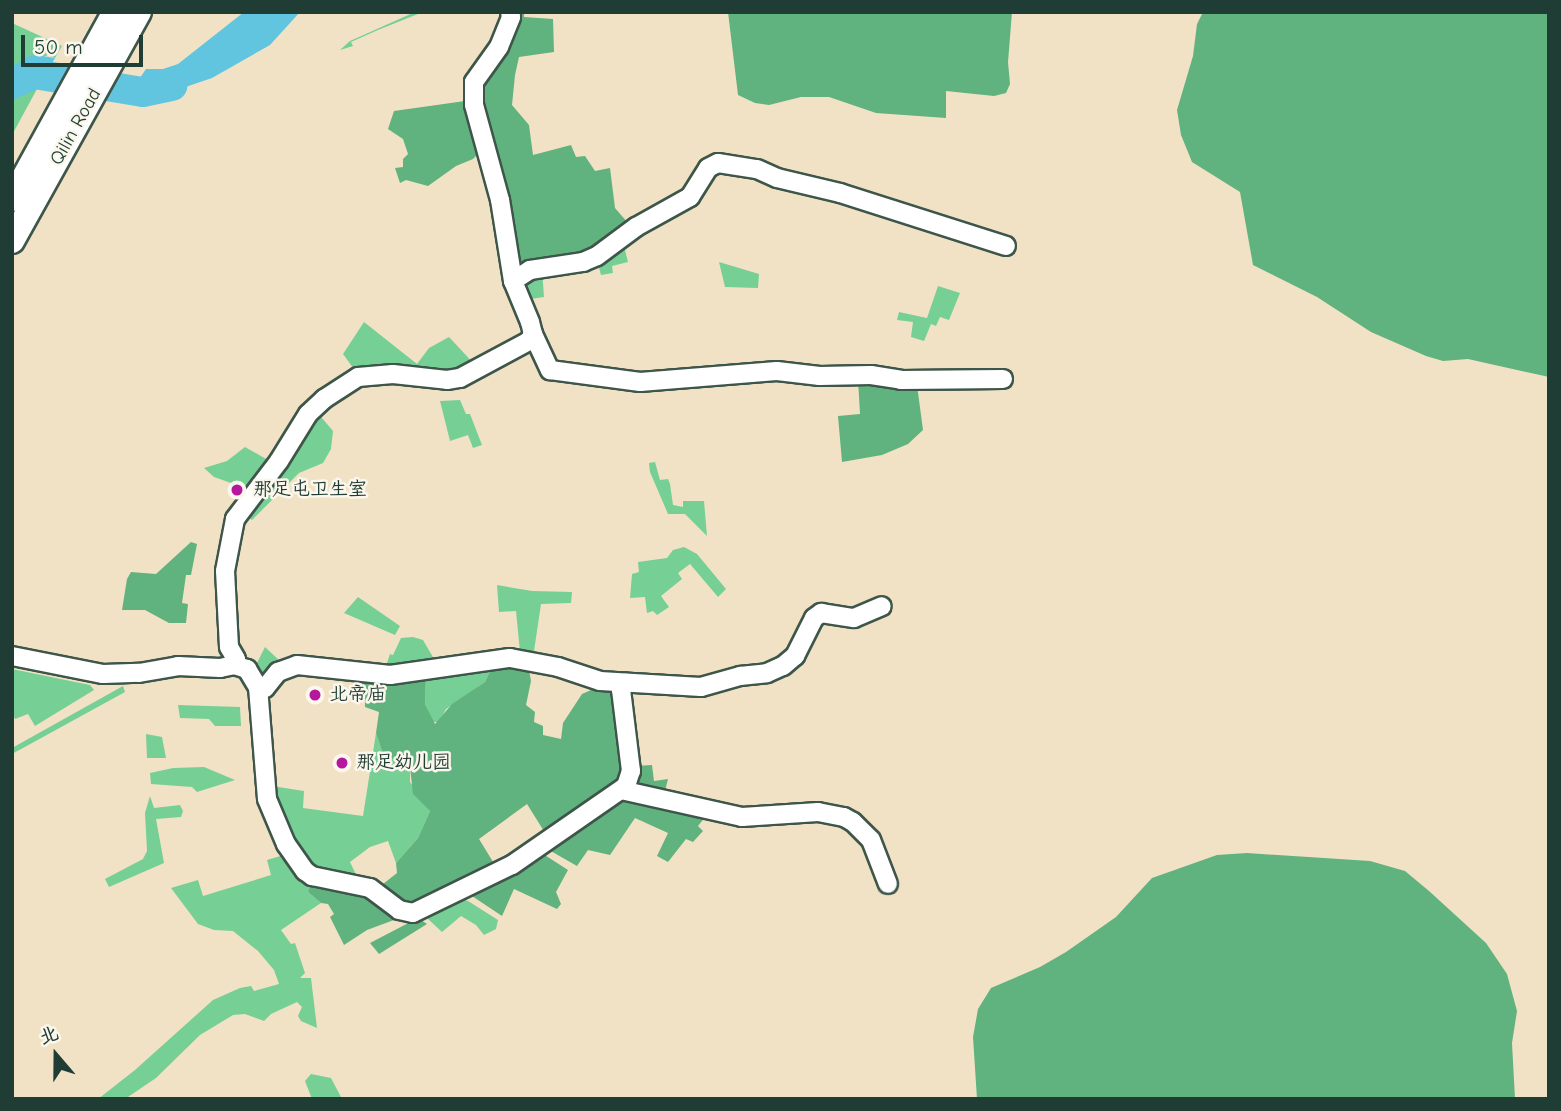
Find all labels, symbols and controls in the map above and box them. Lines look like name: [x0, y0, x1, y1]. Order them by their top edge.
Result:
scale bar: [24, 21, 147, 65]
text: 50 m: [34, 35, 83, 59]
street label: Qilin Road: [46, 85, 106, 169]
place label: 那足屯卫生室: [253, 479, 367, 501]
marker: 那足屯卫生室: [227, 480, 247, 500]
place label: 北帝庙: [329, 684, 386, 706]
marker: 北帝庙: [307, 687, 323, 703]
place label: 那足幼儿园: [356, 752, 451, 774]
marker: 那足幼儿园: [334, 755, 350, 771]
north arrow: [21, 1020, 91, 1090]
text: 北: [36, 1022, 62, 1049]

